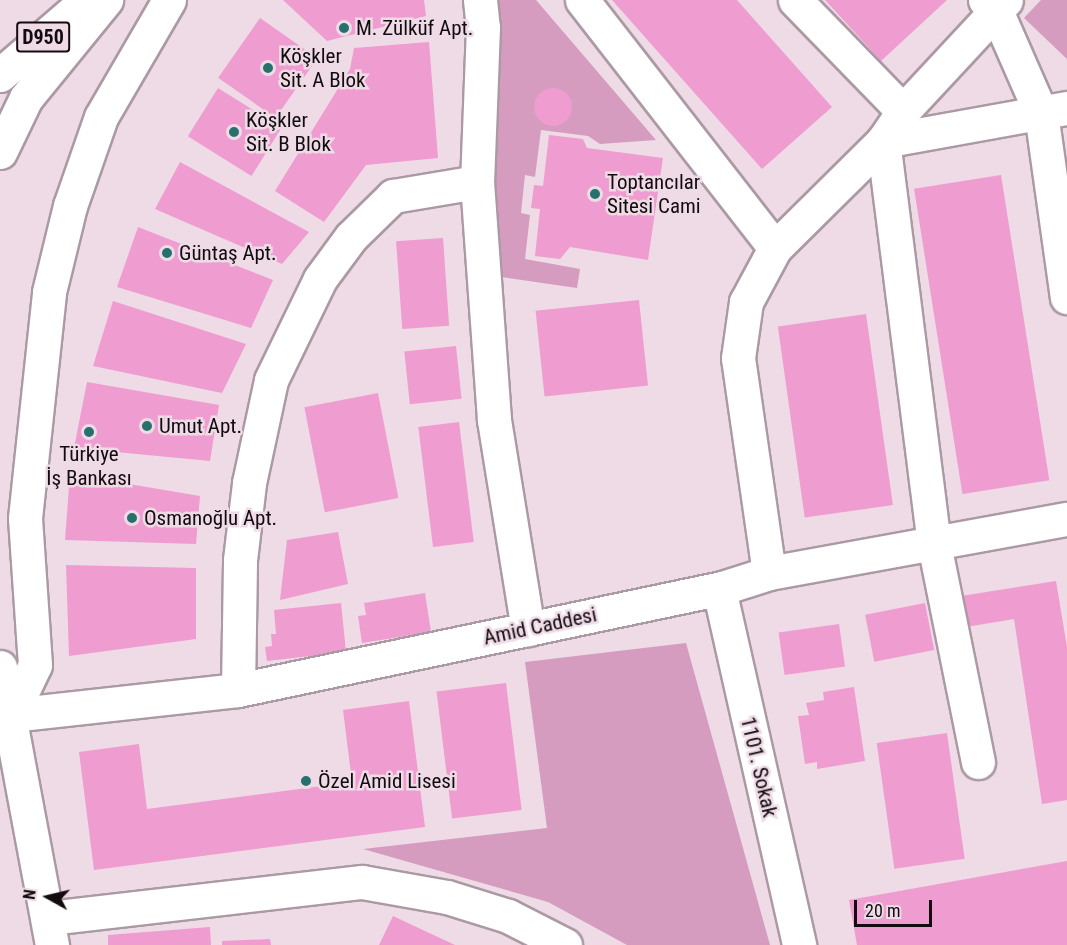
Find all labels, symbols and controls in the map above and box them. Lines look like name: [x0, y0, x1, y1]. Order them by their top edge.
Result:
place label: M. Zülküf Apt.: [356, 15, 473, 41]
road number: D950: [16, 20, 70, 54]
marker: M. Zülküf Apt.: [337, 21, 351, 35]
place label: Köşkler Sit. A Blok: [280, 43, 365, 93]
marker: Köşkler Sit. A Blok: [261, 61, 275, 75]
place label: Köşkler Sit. B Blok: [246, 107, 331, 157]
marker: Köşkler Sit. B Blok: [227, 125, 241, 139]
place label: Toptancılar Sitesi Cami: [607, 169, 701, 219]
marker: Toptancılar Sitesi Cami: [588, 187, 602, 201]
place label: Güntaş Apt.: [179, 240, 277, 266]
marker: Güntaş Apt.: [160, 246, 174, 260]
place label: Umut Apt.: [159, 413, 242, 439]
marker: Umut Apt.: [140, 419, 154, 433]
marker: Türkiye İş Bankası: [82, 425, 96, 439]
place label: Türkiye İş Bankası: [46, 441, 132, 491]
place label: Osmanoğlu Apt.: [144, 505, 277, 531]
marker: Osmanoğlu Apt.: [125, 511, 139, 525]
street label: Amid Caddesi: [481, 602, 599, 650]
street label: 1101. Sokak: [735, 714, 783, 820]
place label: Özel Amid Lisesi: [318, 768, 456, 794]
marker: Özel Amid Lisesi: [299, 774, 313, 788]
north arrow: [18, 867, 78, 927]
text: N: [20, 888, 40, 901]
scale bar: [857, 888, 935, 926]
text: 20 m: [865, 900, 900, 921]

